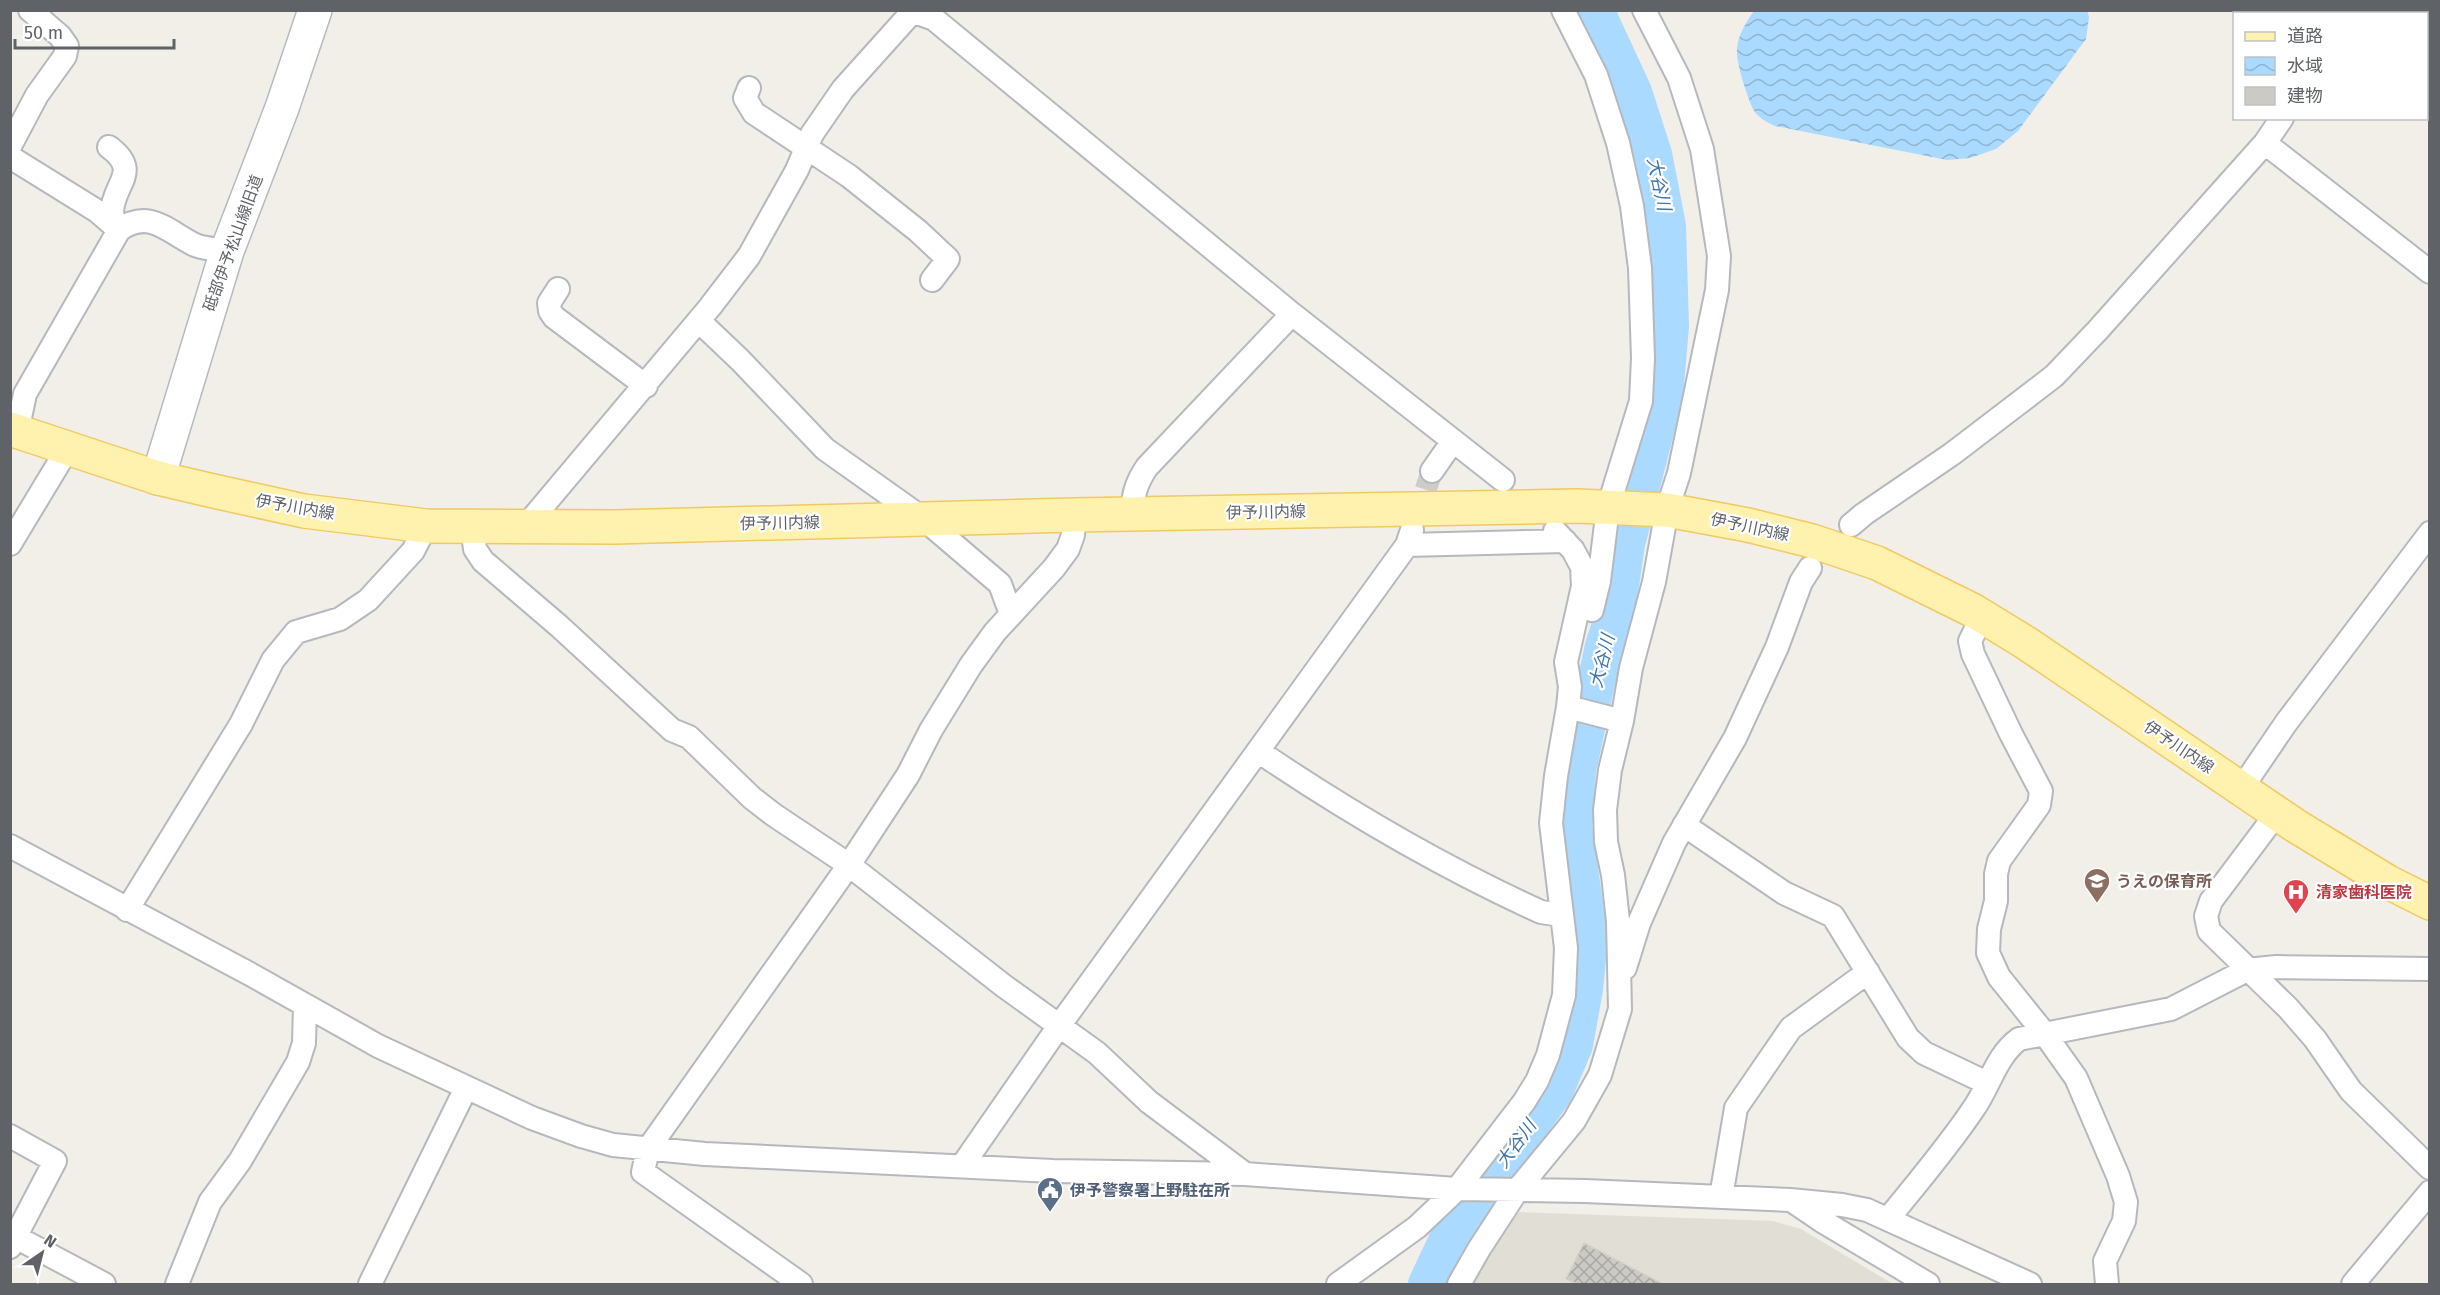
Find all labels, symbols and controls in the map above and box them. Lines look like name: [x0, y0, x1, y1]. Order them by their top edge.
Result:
scale bar: [15, 12, 174, 50]
legend: [2233, 12, 2428, 120]
text: 50 m: [24, 22, 63, 44]
text: 道路: [2287, 25, 2323, 47]
text: 水域: [2287, 55, 2323, 77]
text: 建物: [2287, 85, 2323, 107]
water label: 大谷川: [1643, 155, 1676, 215]
street label: 砥部伊予松山線旧道: [199, 172, 267, 314]
street label: 伊予川内線: [254, 491, 336, 523]
street label: 伊予川内線: [1226, 502, 1306, 522]
street label: 伊予川内線: [1709, 509, 1791, 545]
street label: 伊予川内線: [740, 513, 820, 533]
water label: 大谷川: [1585, 630, 1620, 690]
street label: 伊予川内線: [2141, 717, 2217, 777]
school or university icon: うえの保育所: [2082, 866, 2112, 904]
place label: うえの保育所: [2116, 872, 2212, 891]
hospital icon: 清家歯科医院: [2281, 877, 2311, 915]
place label: 清家歯科医院: [2316, 883, 2412, 902]
water label: 大谷川: [1491, 1114, 1542, 1172]
public building icon: 伊予警察署上野駐在所: [1035, 1175, 1065, 1213]
place label: 伊予警察署上野駐在所: [1069, 1181, 1230, 1200]
north arrow: [12, 1223, 72, 1283]
text: N: [41, 1230, 60, 1252]

